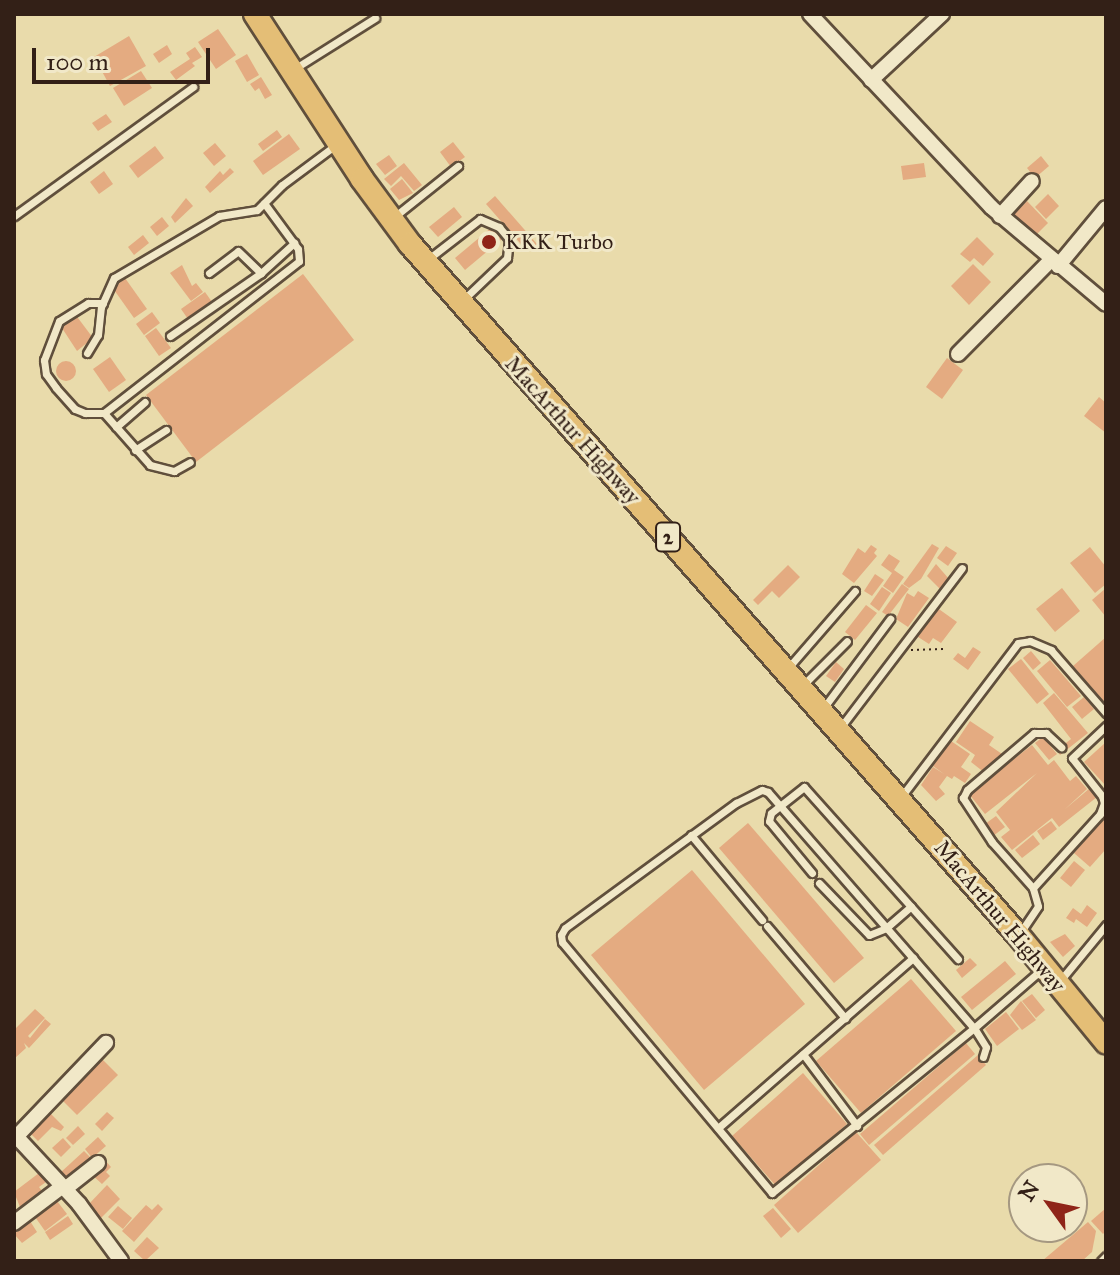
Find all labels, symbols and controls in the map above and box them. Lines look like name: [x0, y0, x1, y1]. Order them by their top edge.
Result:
scale bar: [36, 32, 214, 82]
text: 100 m: [46, 47, 109, 77]
place label: KKK Turbo: [505, 229, 613, 255]
marker: KKK Turbo: [480, 233, 498, 251]
street label: MacArthur Highway: [500, 351, 646, 509]
road number: 2: [654, 521, 682, 553]
street label: MacArthur Highway: [929, 835, 1071, 997]
north arrow: [1008, 1163, 1088, 1243]
text: N: [1013, 1176, 1046, 1206]

